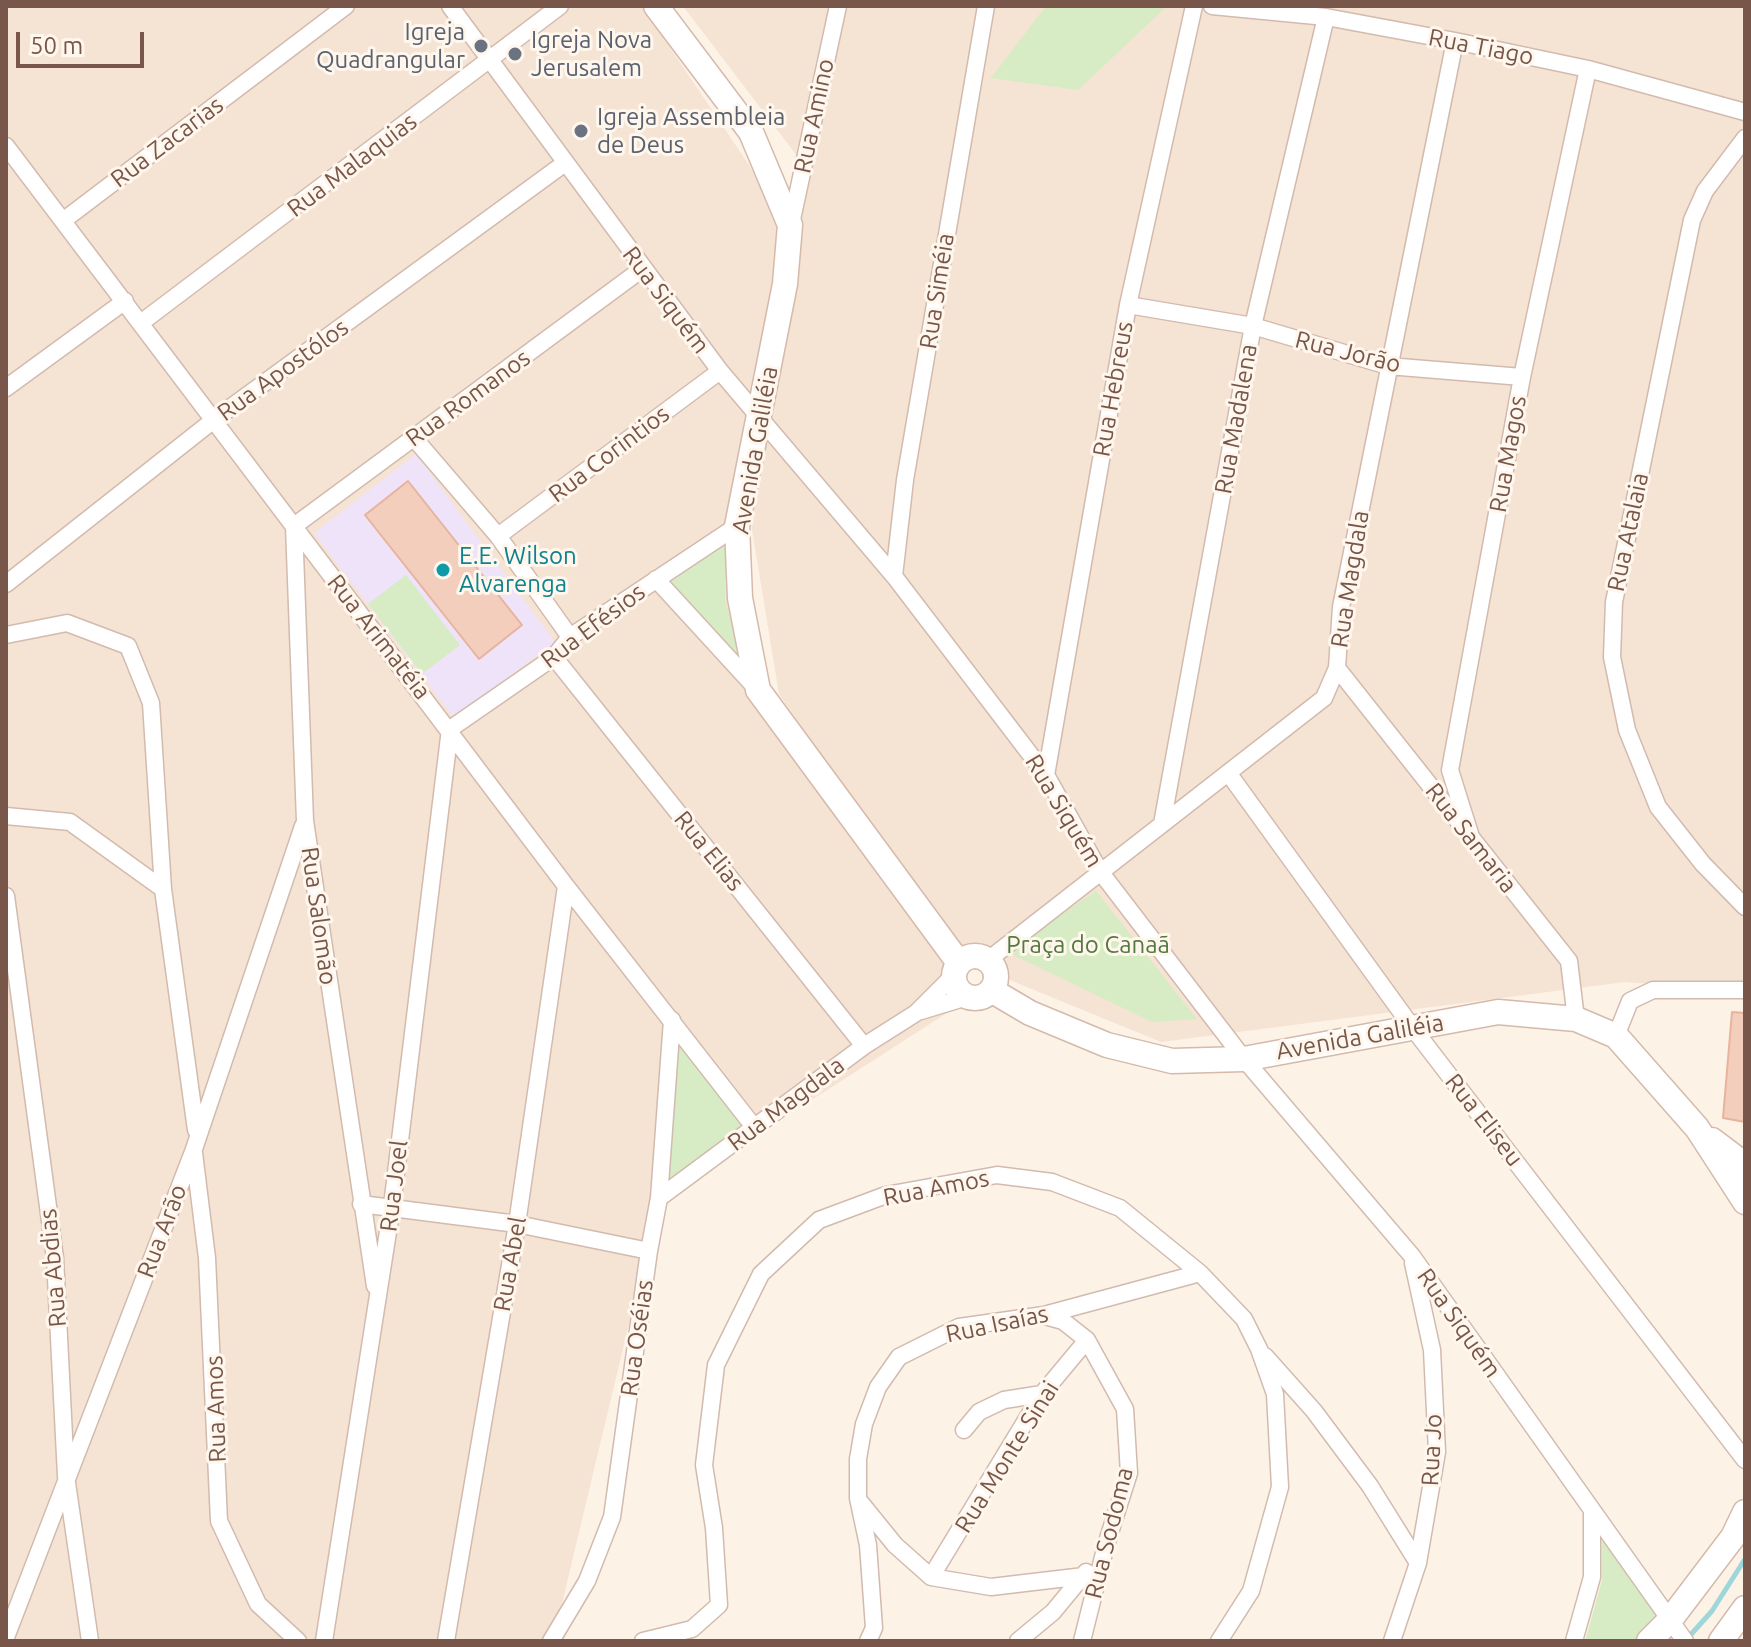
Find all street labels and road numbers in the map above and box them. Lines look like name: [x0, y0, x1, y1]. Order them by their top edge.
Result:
street label: Rua Tiago: [1426, 23, 1536, 71]
street label: Rua Amino: [788, 56, 840, 176]
street label: Rua Zacarias: [105, 90, 229, 194]
street label: Rua Malaquias: [282, 107, 422, 223]
street label: Rua Siméia: [914, 231, 960, 351]
street label: Rua Siquém: [616, 241, 716, 359]
street label: Rua Apostólos: [212, 313, 354, 427]
street label: Rua Hebreus: [1087, 319, 1139, 459]
street label: Rua Jorão: [1292, 325, 1404, 379]
street label: Rua Madalena: [1209, 342, 1263, 496]
street label: Rua Romanos: [400, 343, 536, 453]
street label: Avenida Galiléia: [726, 364, 784, 536]
street label: Rua Magos: [1484, 393, 1532, 515]
street label: Rua Corintios: [543, 399, 675, 509]
street label: Rua Atalaia: [1601, 470, 1655, 594]
street label: Rua Magdala: [1325, 508, 1375, 650]
street label: Rua Arimatéia: [321, 569, 437, 705]
street label: Rua Efésios: [535, 577, 651, 675]
street label: Rua Siquém: [1019, 749, 1109, 873]
street label: Rua Samaria: [1419, 777, 1523, 899]
street label: Rua Elias: [668, 805, 750, 897]
street label: Rua Salomão: [295, 845, 343, 987]
street label: Avenida Galiléia: [1274, 1008, 1446, 1066]
street label: Rua Magdala: [722, 1051, 850, 1157]
street label: Rua Eliseu: [1439, 1068, 1529, 1172]
street label: Rua Joel: [374, 1139, 414, 1233]
street label: Rua Amos: [881, 1164, 991, 1212]
street label: Rua Arão: [131, 1180, 193, 1282]
street label: Rua Abdias: [33, 1208, 73, 1328]
street label: Rua Abel: [488, 1214, 532, 1314]
street label: Rua Siquém: [1411, 1263, 1507, 1383]
street label: Rua Oséias: [615, 1278, 659, 1398]
street label: Rua Isaías: [943, 1299, 1051, 1349]
street label: Rua Amos: [200, 1355, 232, 1463]
street label: Rua Monte Sinai: [949, 1376, 1065, 1538]
street label: Rua Jo: [1416, 1413, 1448, 1487]
street label: Rua Sodoma: [1079, 1464, 1139, 1602]

